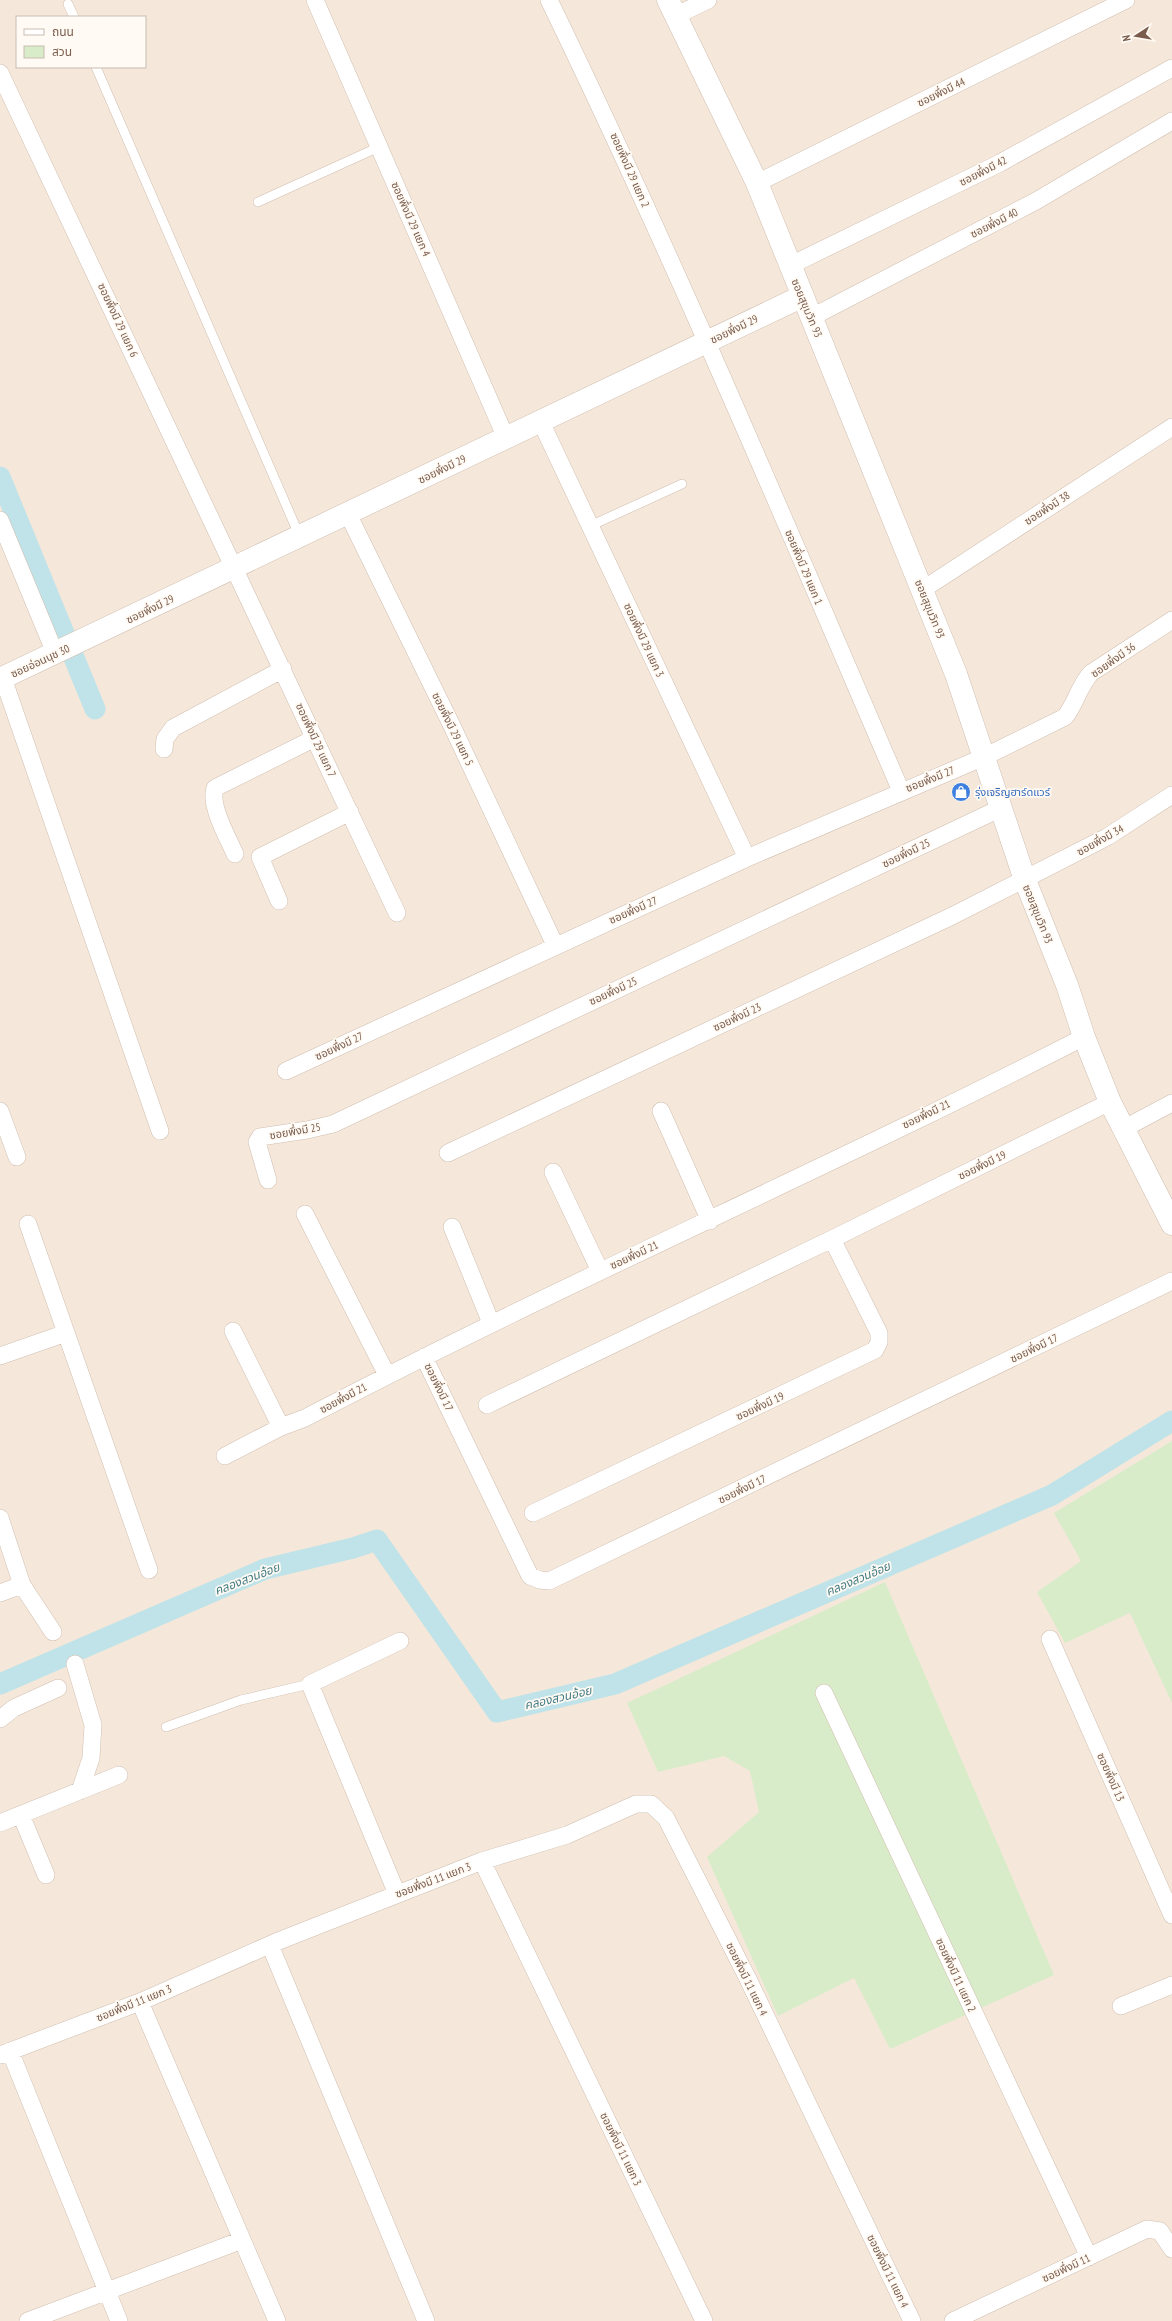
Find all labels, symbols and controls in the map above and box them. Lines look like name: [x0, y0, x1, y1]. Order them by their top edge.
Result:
legend: [16, 16, 146, 68]
north arrow: [1116, 16, 1156, 56]
text: ถนน: [52, 24, 74, 39]
text: N: [1119, 34, 1134, 42]
text: สวน: [52, 44, 72, 59]
street label: ซอยพึ่งมี 44: [914, 74, 967, 110]
street label: ซอยพึ่งมี 29 แยก 2: [607, 130, 654, 210]
street label: ซอยพึ่งมี 42: [956, 152, 1009, 189]
street label: ซอยพึ่งมี 29 แยก 4: [388, 179, 435, 259]
street label: ซอยพึ่งมี 40: [967, 204, 1020, 241]
street label: ซอยสุขุมวิท 93: [788, 277, 826, 339]
street label: ซอยพึ่งมี 29 แยก 6: [95, 280, 142, 359]
street label: ซอยพึ่งมี 29: [707, 311, 760, 347]
street label: ซอยพึ่งมี 29: [415, 451, 468, 487]
street label: ซอยพึ่งมี 38: [1021, 487, 1072, 528]
street label: ซอยพึ่งมี 29 แยก 1: [782, 527, 827, 607]
street label: ซอยสุขุมวิท 93: [912, 577, 948, 641]
street label: ซอยพึ่งมี 29: [123, 591, 176, 627]
street label: ซอยพึ่งมี 29 แยก 3: [621, 600, 668, 679]
street label: ซอยพึ่งมี 36: [1087, 639, 1138, 681]
street label: ซอยอ่อนนุช 30: [8, 641, 72, 681]
street label: ซอยพึ่งมี 29 แยก 5: [429, 689, 478, 768]
street label: ซอยพึ่งมี 29 แยก 7: [293, 700, 340, 779]
street label: ซอยพึ่งมี 27: [903, 762, 957, 795]
shop icon: รุ่งเจริญฮาร์ดแวร์: [950, 781, 972, 803]
place label: รุ่งเจริญฮาร์ดแวร์: [975, 785, 1051, 799]
street label: ซอยพึ่งมี 34: [1074, 820, 1126, 859]
street label: ซอยพึ่งมี 25: [879, 835, 932, 871]
street label: ซอยสุขุมวิท 93: [1020, 882, 1056, 946]
street label: ซอยพึ่งมี 27: [606, 892, 659, 927]
street label: ซอยพึ่งมี 25: [586, 973, 639, 1008]
street label: ซอยพึ่งมี 23: [710, 999, 763, 1034]
street label: ซอยพึ่งมี 27: [312, 1028, 365, 1063]
street label: ซอยพึ่งมี 21: [899, 1096, 952, 1132]
street label: ซอยพึ่งมี 25: [268, 1119, 322, 1142]
street label: ซอยพึ่งมี 19: [955, 1147, 1008, 1183]
street label: ซอยพึ่งมี 21: [607, 1237, 660, 1272]
street label: ซอยพึ่งมี 17: [1007, 1330, 1060, 1366]
street label: ซอยพึ่งมี 17: [421, 1360, 457, 1413]
street label: ซอยพึ่งมี 21: [317, 1379, 369, 1416]
street label: ซอยพึ่งมี 19: [733, 1388, 786, 1423]
street label: ซอยพึ่งมี 17: [715, 1471, 768, 1507]
water label: คลองสวนอ้อย: [823, 1558, 893, 1599]
water label: คลองสวนอ้อย: [212, 1559, 282, 1598]
water label: คลองสวนอ้อย: [523, 1682, 594, 1713]
street label: ซอยพึ่งมี 13: [1094, 1750, 1129, 1803]
street label: ซอยพึ่งมี 11 แยก 3: [393, 1858, 473, 1901]
street label: ซอยพึ่งมี 11 แยก 2: [933, 1935, 980, 2014]
street label: ซอยพึ่งมี 11 แยก 4: [723, 1939, 772, 2018]
street label: ซอยพึ่งมี 11 แยก 3: [94, 1981, 174, 2025]
street label: ซอยพึ่งมี 11 แยก 3: [597, 2109, 646, 2188]
street label: ซอยพึ่งมี 11 แยก 4: [864, 2231, 913, 2310]
street label: ซอยพึ่งมี 11: [1039, 2250, 1092, 2285]

